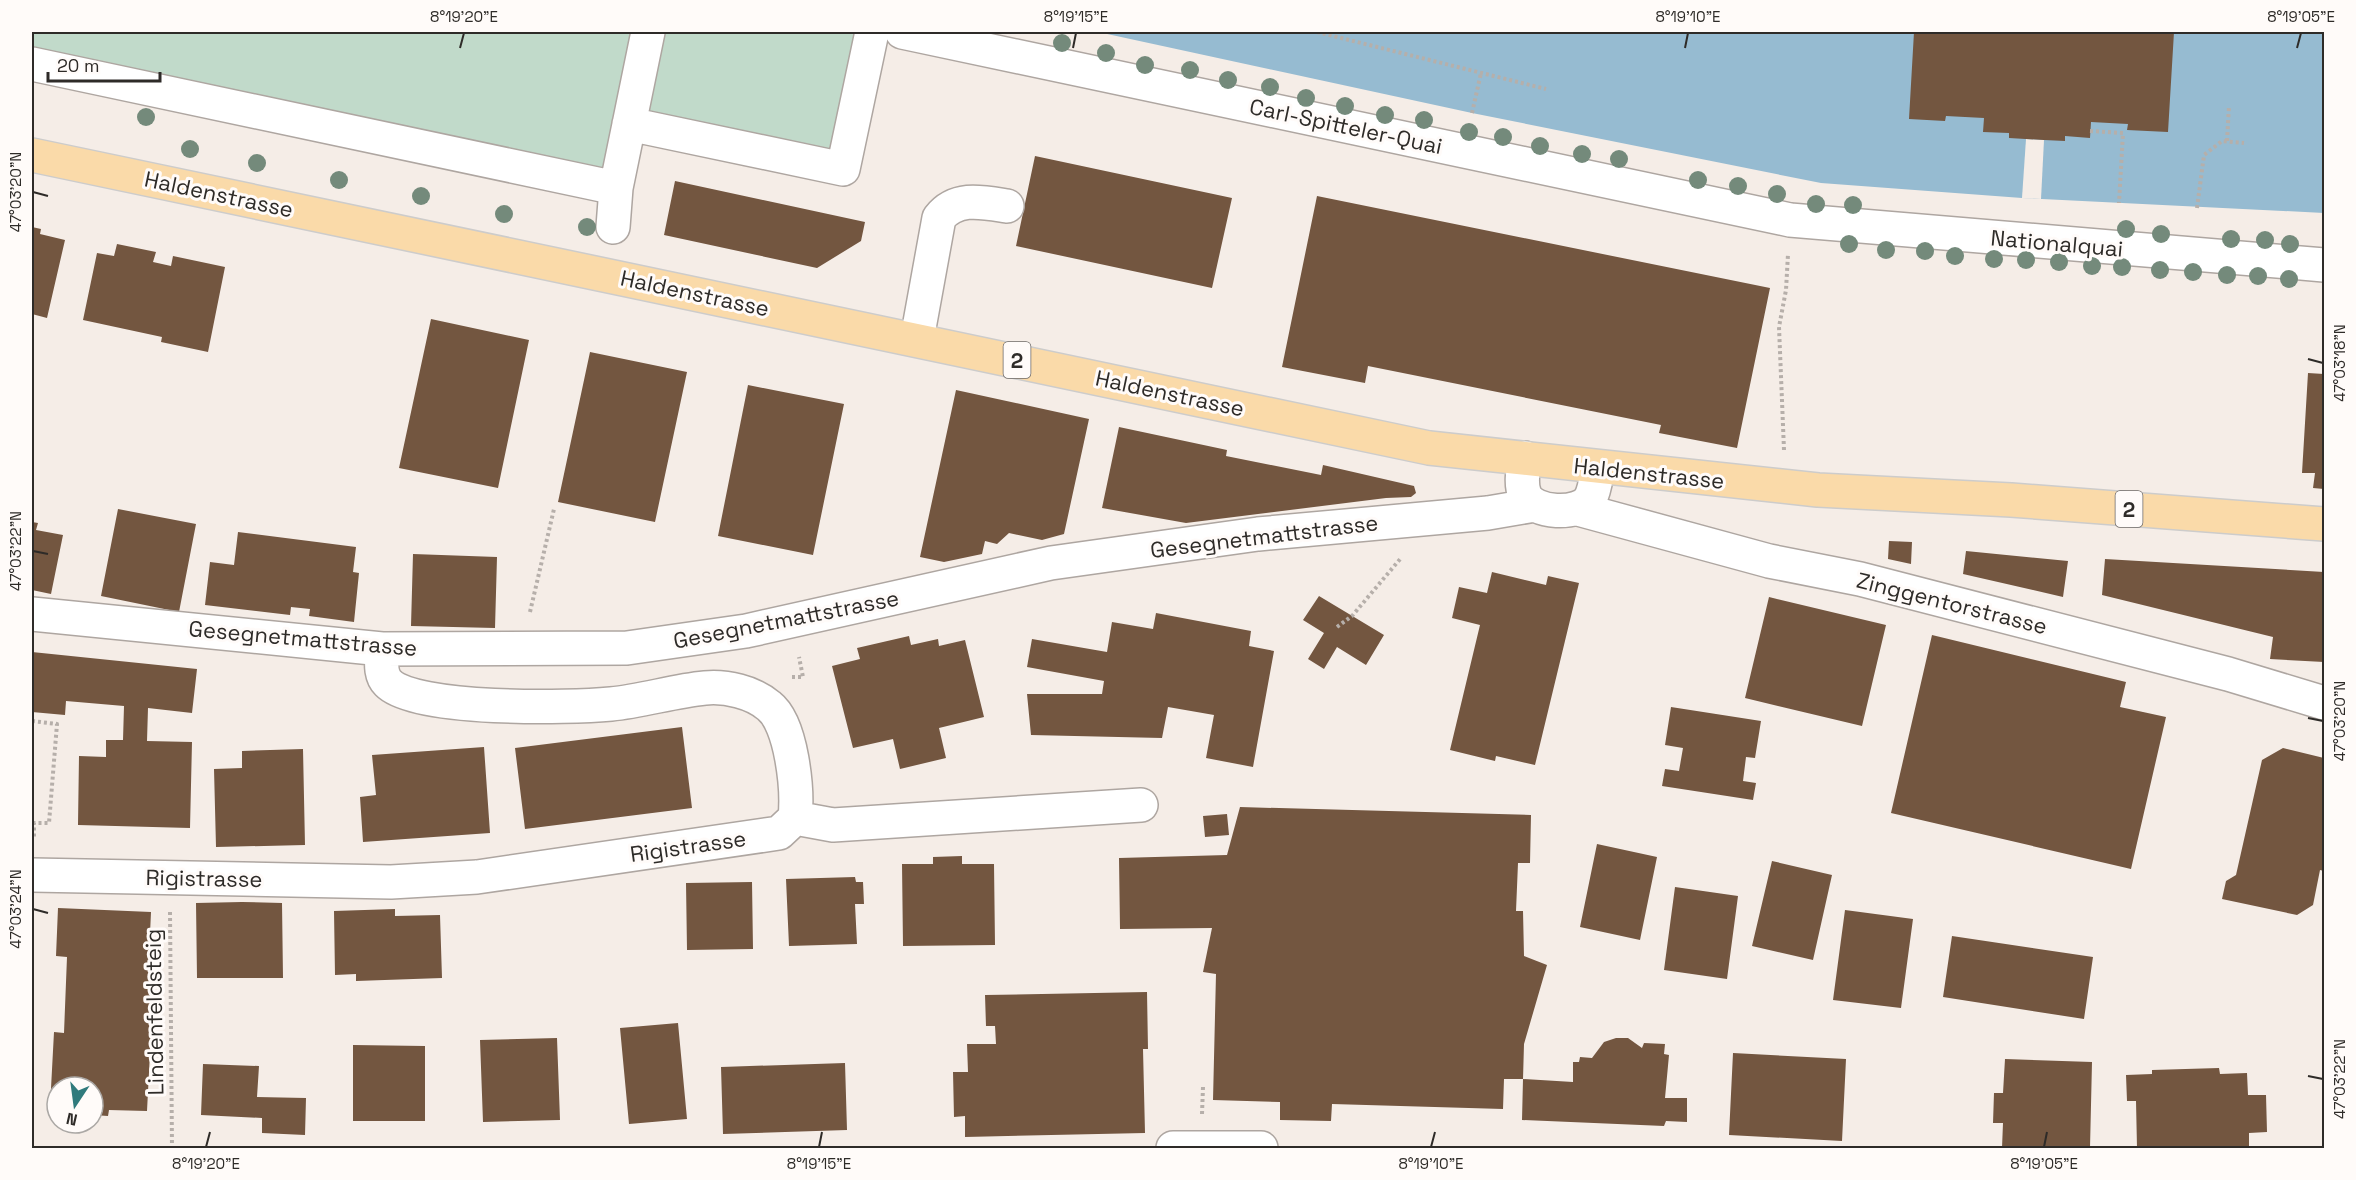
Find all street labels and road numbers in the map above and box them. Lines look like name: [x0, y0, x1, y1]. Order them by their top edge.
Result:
street label: Carl-Spitteler-Quai: [1247, 92, 1445, 160]
street label: Haldenstrasse: [142, 165, 296, 223]
street label: Nationalquai: [1990, 223, 2124, 263]
street label: Haldenstrasse: [618, 264, 772, 322]
road number: 2: [1004, 342, 1030, 378]
street label: Haldenstrasse: [1093, 364, 1247, 422]
street label: Haldenstrasse: [1572, 451, 1726, 495]
road number: 2: [2116, 491, 2142, 527]
street label: Gesegnetmattstrasse: [1148, 508, 1380, 564]
street label: Zinggentorstrasse: [1854, 566, 2050, 640]
street label: Gesegnetmattstrasse: [671, 583, 901, 655]
street label: Gesegnetmattstrasse: [188, 614, 418, 662]
street label: Rigistrasse: [628, 824, 748, 868]
street label: Rigistrasse: [145, 863, 263, 893]
street label: Lindenfeldsteig: [139, 928, 169, 1096]

